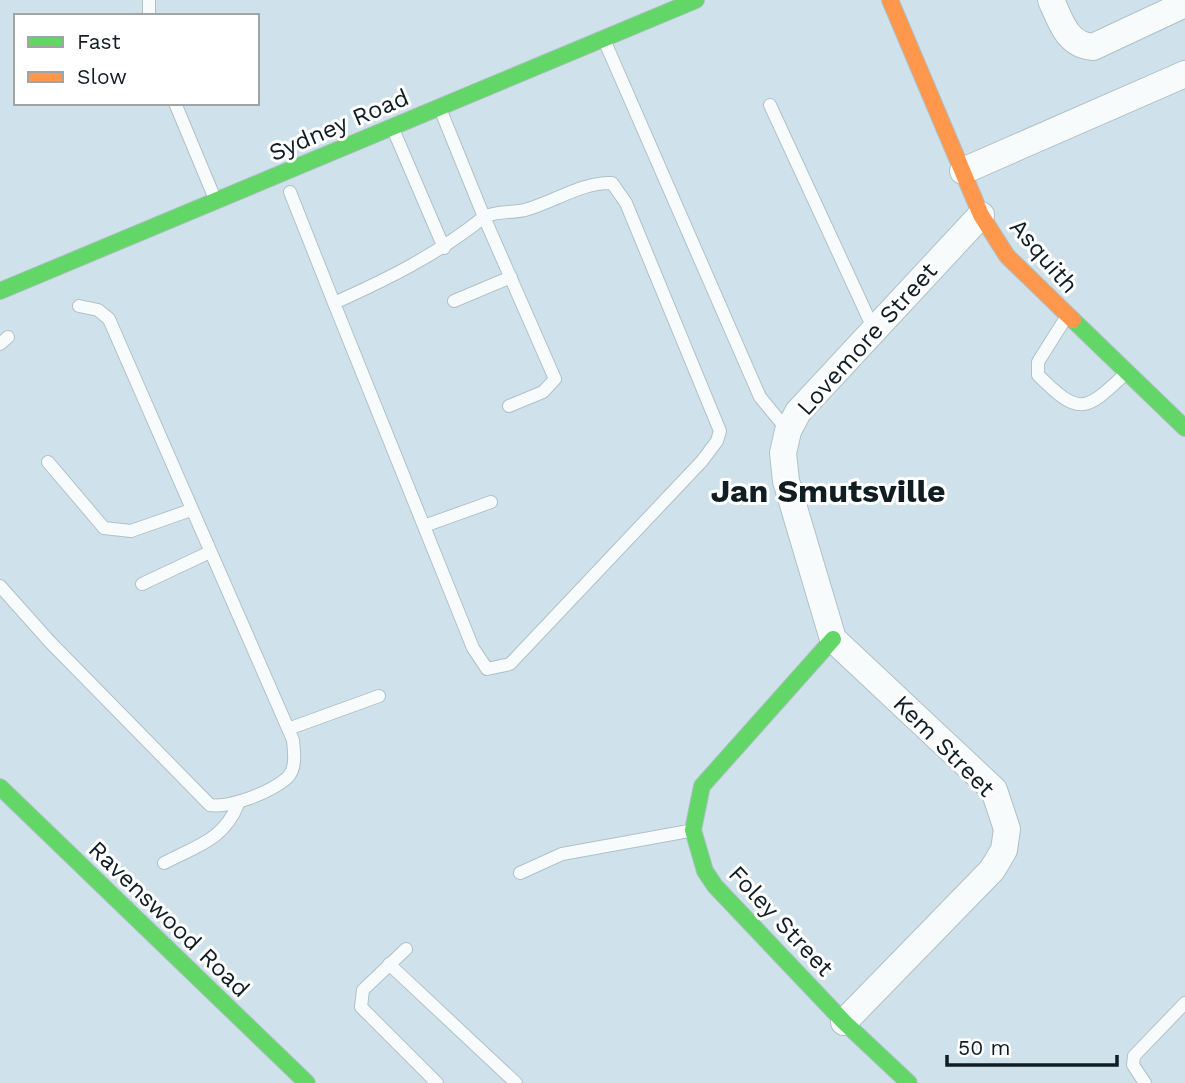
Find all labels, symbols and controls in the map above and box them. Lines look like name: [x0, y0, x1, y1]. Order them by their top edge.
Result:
legend: [14, 14, 259, 105]
text: Fast: [77, 29, 121, 54]
text: Slow: [77, 64, 127, 89]
street label: Sydney Road: [265, 83, 413, 167]
street label: Asquith: [1004, 213, 1084, 299]
street label: Lovemore Street: [791, 257, 943, 421]
district label: Jan Smutsville: [710, 472, 946, 510]
street label: Kem Street: [887, 689, 1001, 803]
street label: Ravenswood Road: [83, 835, 255, 1003]
street label: Foley Street: [723, 860, 839, 982]
scale bar: [947, 1024, 1117, 1068]
text: 50 m: [958, 1035, 1010, 1060]

